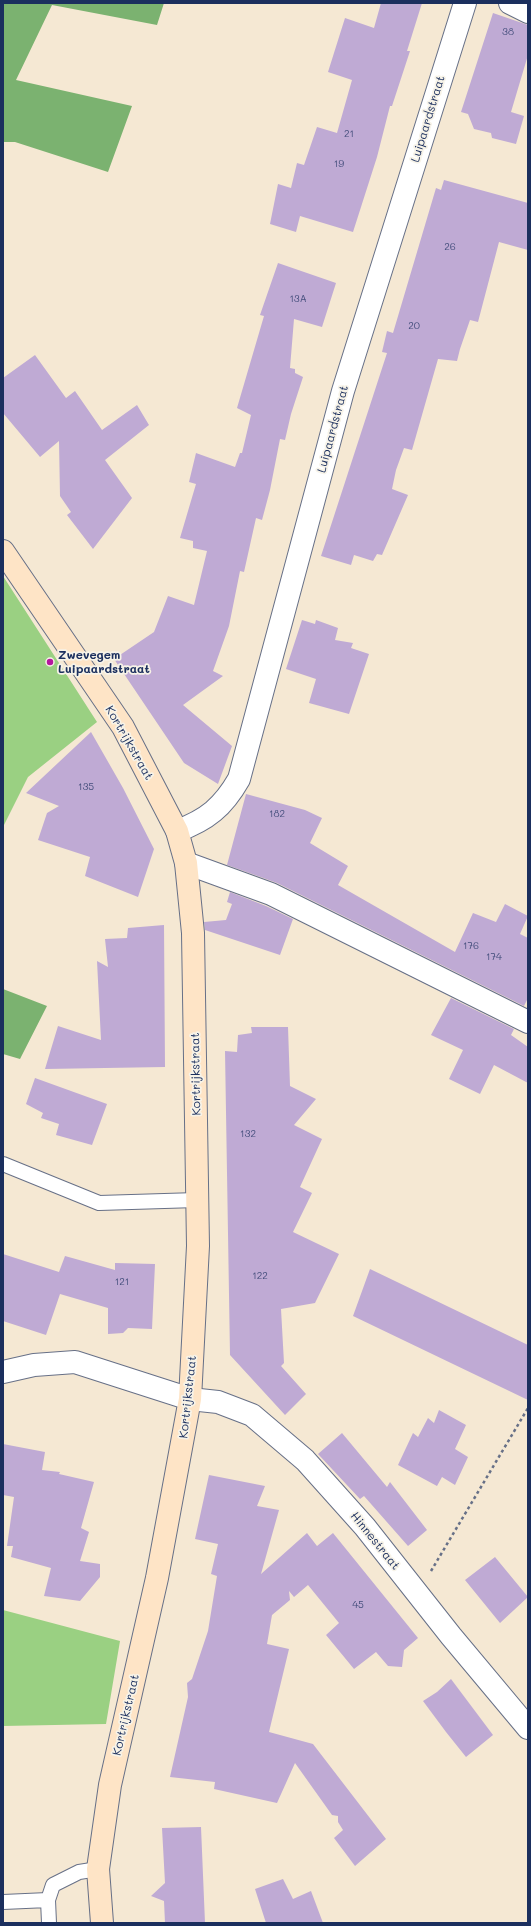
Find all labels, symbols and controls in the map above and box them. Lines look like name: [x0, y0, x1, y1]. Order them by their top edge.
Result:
house number: 38: [502, 26, 514, 38]
street label: Luipaardstraat: [408, 74, 448, 164]
house number: 21: [344, 128, 354, 140]
house number: 19: [334, 158, 344, 170]
house number: 26: [444, 241, 456, 253]
house number: 13A: [289, 293, 307, 305]
house number: 20: [408, 320, 420, 332]
street label: Luipaardstraat: [314, 384, 352, 474]
place label: Zwevegem Luipaardstraat: [58, 648, 150, 676]
marker: Zwevegem Luipaardstraat: [45, 657, 55, 667]
street label: Kortrijkstraat: [102, 703, 156, 783]
house number: 135: [78, 781, 94, 793]
house number: 182: [269, 808, 285, 820]
house number: 176: [463, 940, 479, 952]
house number: 174: [486, 951, 502, 963]
street label: Kortrijkstraat: [188, 1032, 204, 1116]
house number: 132: [240, 1128, 256, 1140]
house number: 122: [252, 1270, 268, 1282]
house number: 121: [115, 1276, 129, 1288]
street label: Kortrijkstraat: [176, 1355, 200, 1439]
street label: Hinnestraat: [347, 1509, 403, 1573]
house number: 45: [352, 1599, 364, 1611]
street label: Kortrijkstraat: [110, 1673, 142, 1757]

